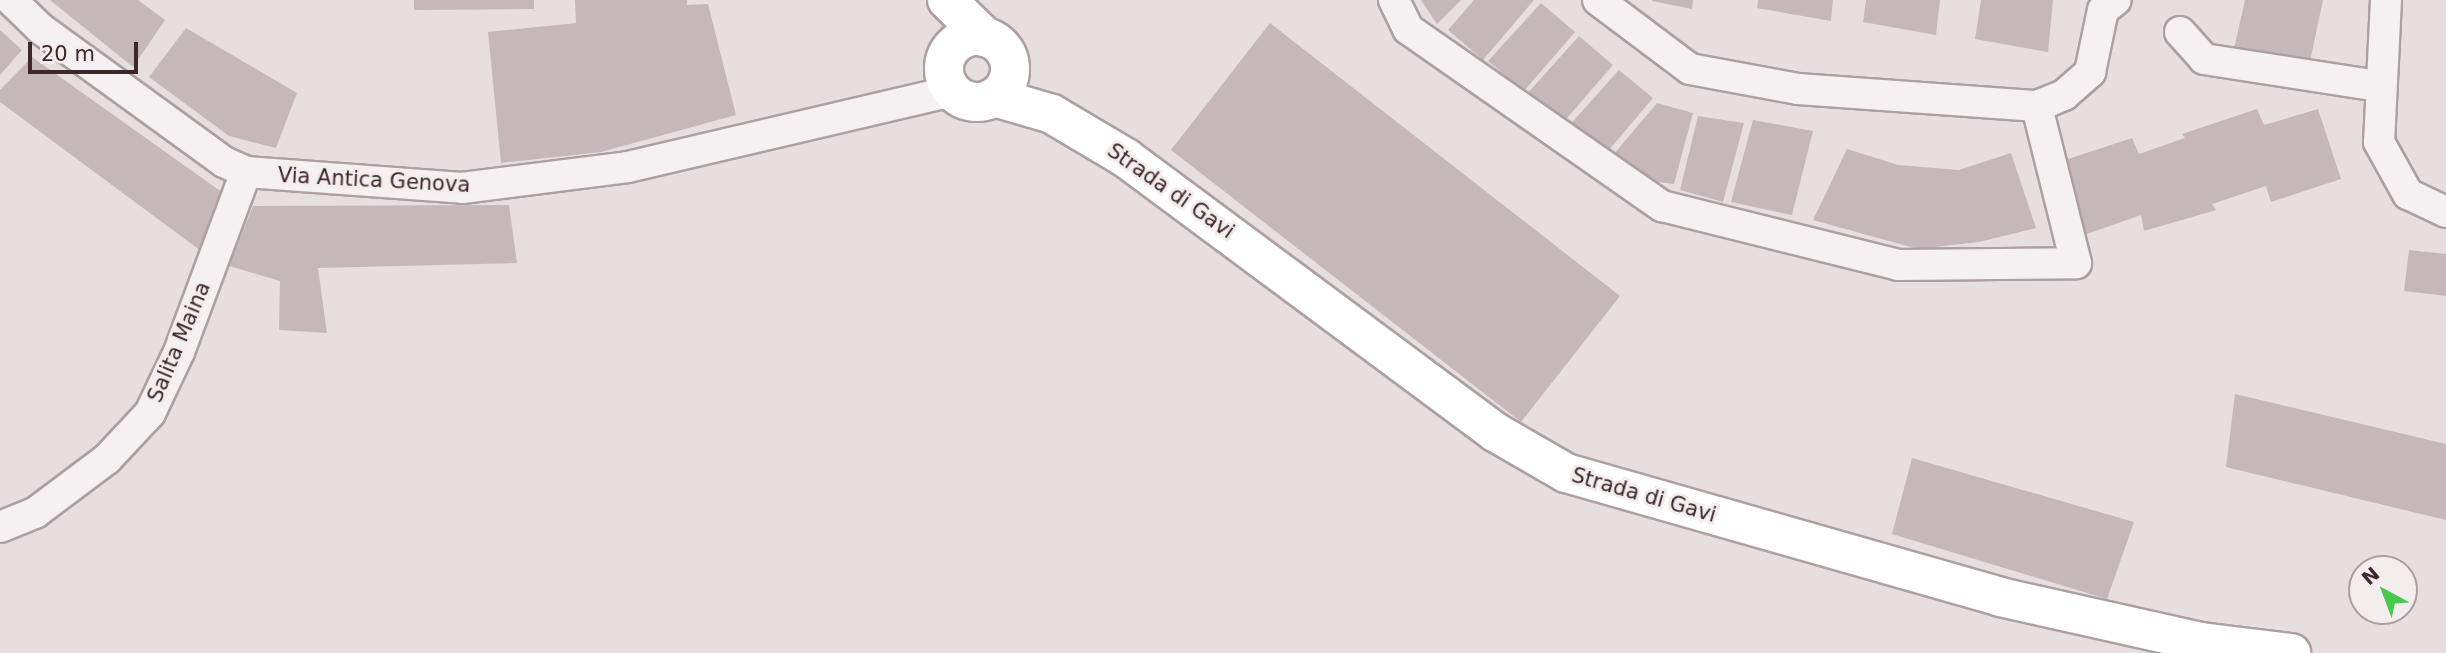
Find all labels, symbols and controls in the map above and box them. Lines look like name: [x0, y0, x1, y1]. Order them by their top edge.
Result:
scale bar: [32, 28, 142, 72]
text: 20 m: [41, 42, 95, 66]
street label: Strada di Gavi: [1103, 138, 1239, 244]
street label: Via Antica Genova: [277, 162, 471, 198]
street label: Salita Maina: [142, 278, 216, 406]
street label: Strada di Gavi: [1569, 462, 1719, 528]
north arrow: [2348, 555, 2418, 625]
text: N: [2357, 562, 2384, 589]

